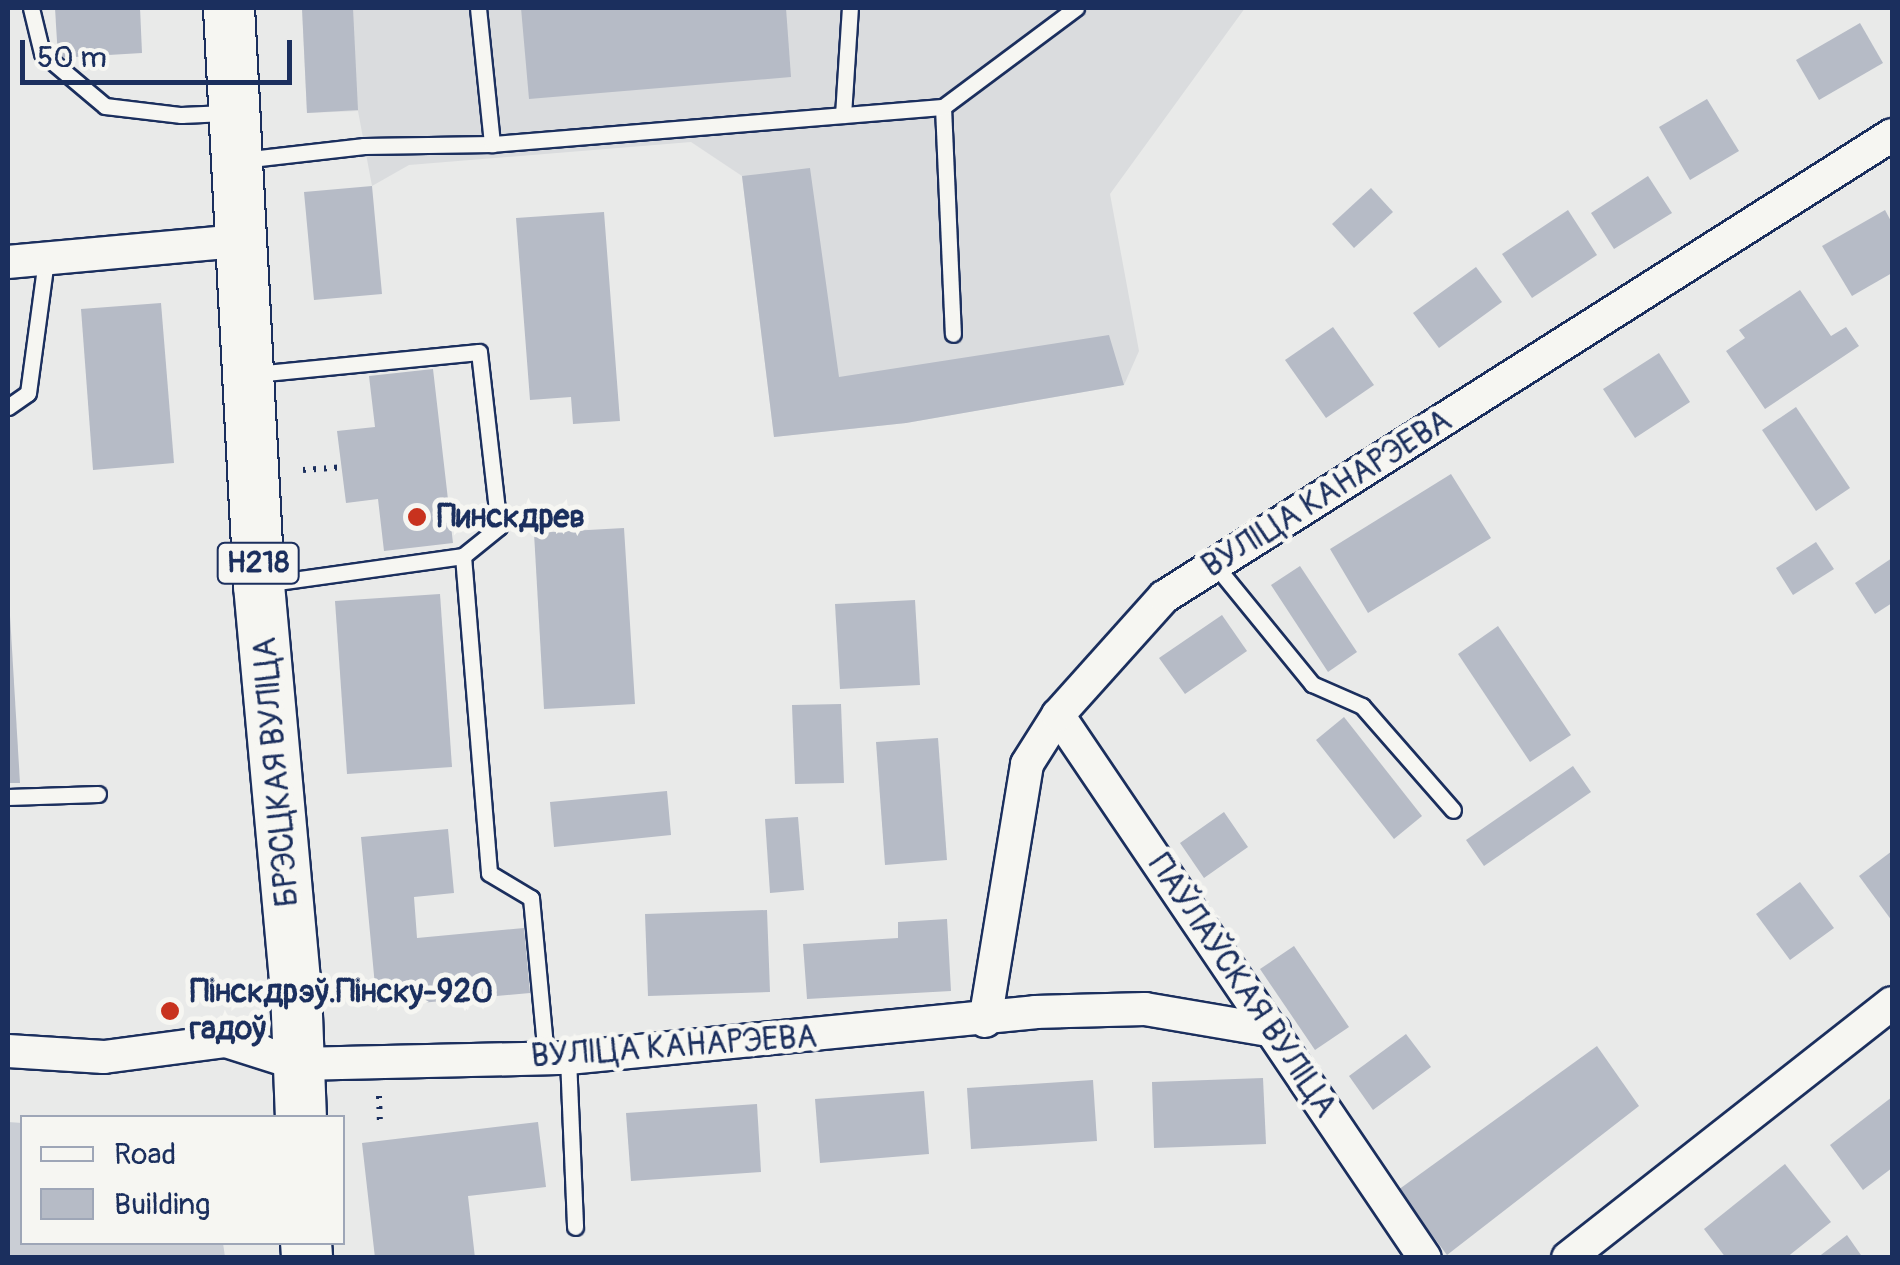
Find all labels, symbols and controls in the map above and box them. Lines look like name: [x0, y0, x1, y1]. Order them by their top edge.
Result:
scale bar: [25, 20, 298, 82]
text: 50 m: [37, 39, 107, 76]
street label: ВУЛІЦА КАНАРЭЕВА: [1195, 402, 1459, 586]
place label: Пинскдрев: [437, 498, 585, 536]
marker: Пинскдрев: [406, 506, 428, 528]
road number: Н218: [216, 538, 300, 588]
street label: БРЭСЦКАЯ ВУЛІЦА: [246, 636, 308, 908]
street label: ПАЎЛАЎСКАЯ ВУЛІЦА: [1140, 847, 1344, 1125]
place label: Пінскдрэў.Пінску-920 гадоў: [190, 974, 493, 1049]
marker: Пінскдрэў.Пінску-920 гадоў: [159, 1000, 181, 1022]
street label: ВУЛІЦА КАНАРЭЕВА: [530, 1018, 818, 1076]
legend: [20, 1115, 345, 1245]
text: Road: [114, 1136, 176, 1173]
text: Building: [114, 1186, 210, 1223]

